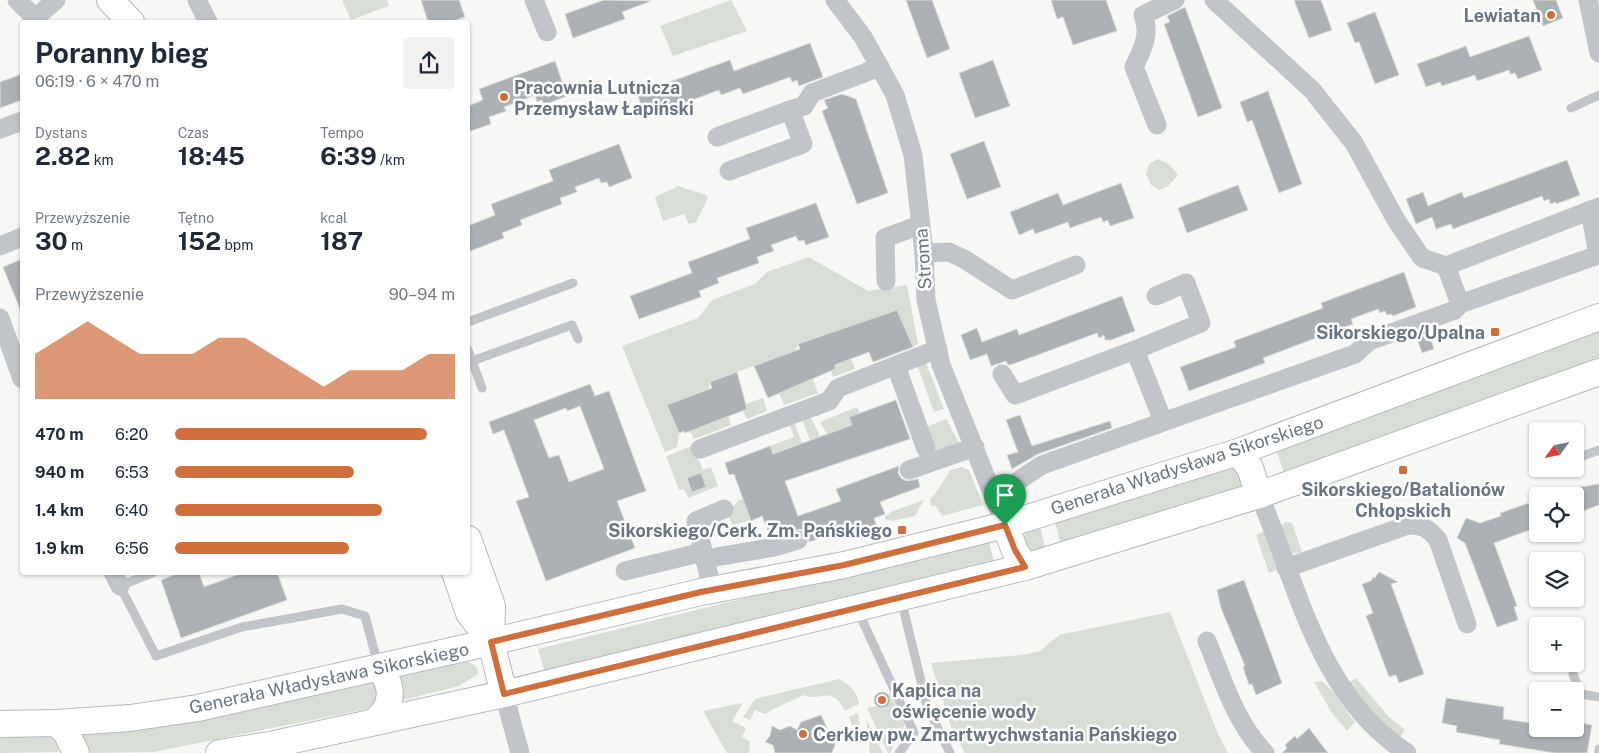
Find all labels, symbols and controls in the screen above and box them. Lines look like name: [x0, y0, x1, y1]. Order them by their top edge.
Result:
place label: Lewiatan: [1463, 5, 1541, 26]
marker: Lewiatan: [1545, 9, 1557, 21]
text: Poranny bieg: [35, 36, 209, 69]
button: share: [403, 37, 455, 89]
text: 06:19 · 6 × 470 m: [35, 72, 159, 91]
place label: Pracownia Lutnicza Przemysław Łapiński: [514, 77, 694, 119]
marker: Pracownia Lutnicza Przemysław Łapiński: [498, 91, 510, 103]
text: Dystans: [35, 125, 87, 141]
text: Czas: [178, 125, 209, 141]
text: Tempo: [320, 125, 364, 141]
text: 2.82: [35, 141, 90, 171]
text: 18:45: [178, 141, 245, 171]
text: 6:39: [320, 141, 377, 171]
text: km: [90, 152, 114, 168]
text: /km: [377, 152, 405, 168]
text: Przewyższenie: [35, 210, 130, 226]
text: Tętno: [178, 210, 214, 226]
text: kcal: [320, 210, 347, 226]
text: 30: [35, 226, 68, 256]
text: 152: [178, 226, 221, 256]
text: 187: [320, 226, 363, 256]
street label: Stroma: [910, 228, 936, 290]
text: m: [68, 237, 83, 253]
text: bpm: [221, 237, 253, 253]
text: Przewyższenie: [35, 285, 144, 304]
text: 90–94 m: [389, 285, 455, 304]
place label: Sikorskiego/Upalna: [1316, 322, 1485, 343]
marker: Sikorskiego/Upalna: [1489, 326, 1501, 338]
street label: Generała Władysława Sikorskiego: [1048, 411, 1326, 519]
north arrow: [1529, 422, 1584, 478]
map controls: [1529, 422, 1584, 737]
text: 470 m: [35, 425, 84, 444]
text: 6:20: [115, 425, 148, 444]
text: 940 m: [35, 463, 84, 482]
text: 6:53: [115, 463, 149, 482]
marker: Sikorskiego/Batalionów Chłopskich: [1397, 464, 1409, 476]
pin: [984, 474, 1026, 525]
place label: Sikorskiego/Batalionów Chłopskich: [1301, 479, 1505, 521]
icon: arrive: [991, 481, 1019, 509]
button: locate: [1529, 487, 1584, 542]
text: 1.4 km: [35, 501, 84, 520]
text: 6:40: [115, 501, 148, 520]
place label: Sikorskiego/Cerk. Zm. Pańskiego: [608, 520, 892, 541]
marker: Sikorskiego/Cerk. Zm. Pańskiego: [896, 524, 908, 536]
text: 1.9 km: [35, 539, 84, 558]
text: 6:56: [115, 539, 149, 558]
button: layers: [1529, 552, 1584, 607]
button: +: [1529, 617, 1584, 672]
street label: Generała Władysława Sikorskiego: [187, 638, 471, 718]
place label: Kaplica na oświęcenie wody: [892, 680, 1037, 722]
button: −: [1529, 682, 1584, 737]
marker: Kaplica na oświęcenie wody: [876, 694, 888, 706]
place label: Cerkiew pw. Zmartwychwstania Pańskiego: [813, 724, 1177, 745]
marker: Cerkiew pw. Zmartwychwstania Pańskiego: [797, 728, 809, 740]

